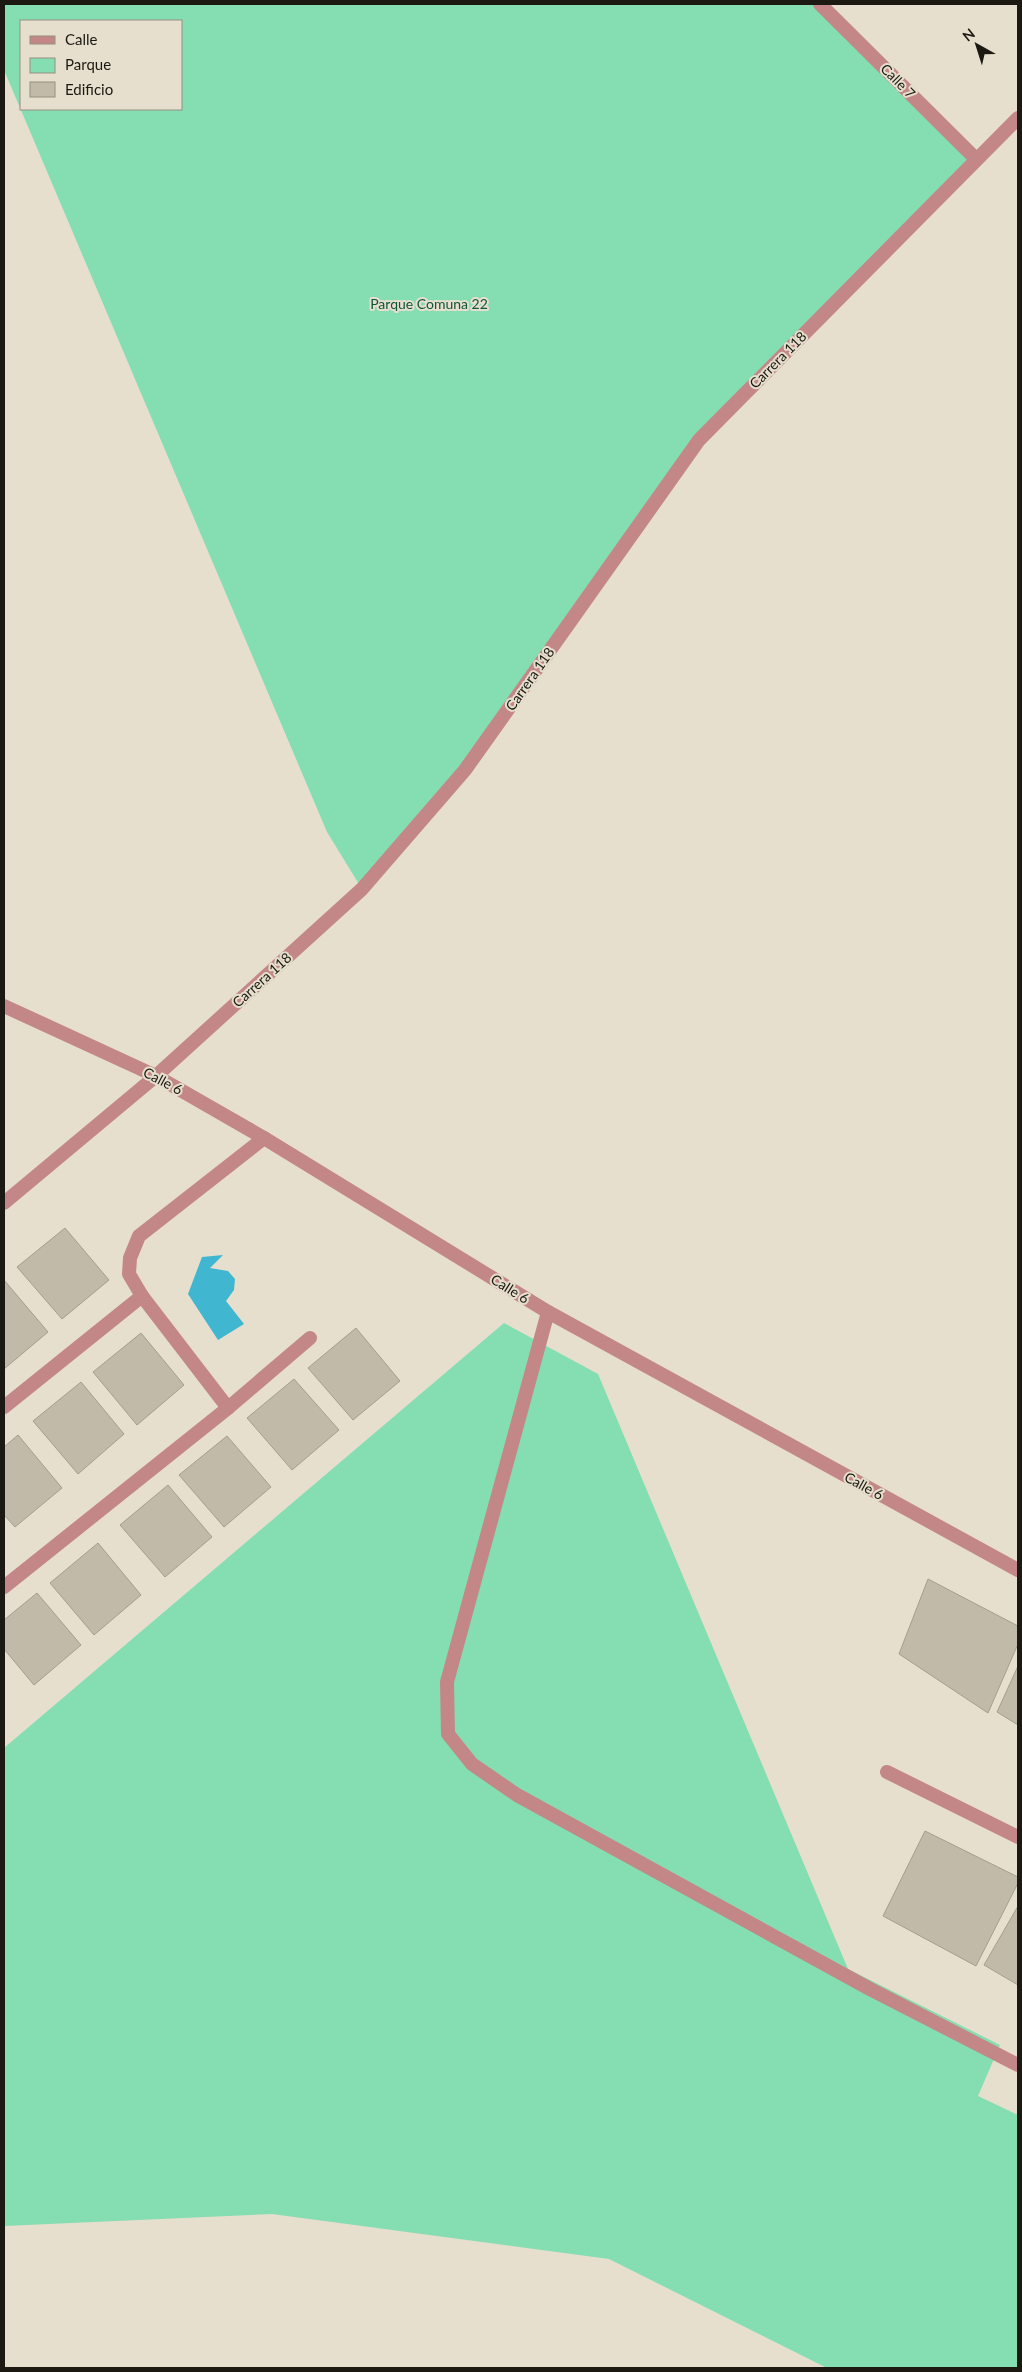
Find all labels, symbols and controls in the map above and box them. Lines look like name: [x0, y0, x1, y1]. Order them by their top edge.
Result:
legend: [20, 20, 182, 110]
north arrow: [952, 20, 1002, 70]
text: N: [959, 25, 978, 45]
text: Calle: [65, 30, 98, 48]
text: Parque: [65, 55, 111, 73]
street label: Calle 7: [877, 60, 919, 102]
text: Edificio: [65, 80, 113, 98]
park label: Parque Comuna 22: [370, 295, 488, 312]
street label: Carrera 118: [746, 328, 810, 392]
street label: Carrera 118: [502, 644, 558, 714]
street label: Carrera 118: [229, 949, 295, 1011]
street label: Calle 6: [141, 1063, 186, 1098]
street label: Calle 6: [488, 1270, 533, 1307]
street label: Calle 6: [842, 1468, 887, 1503]

